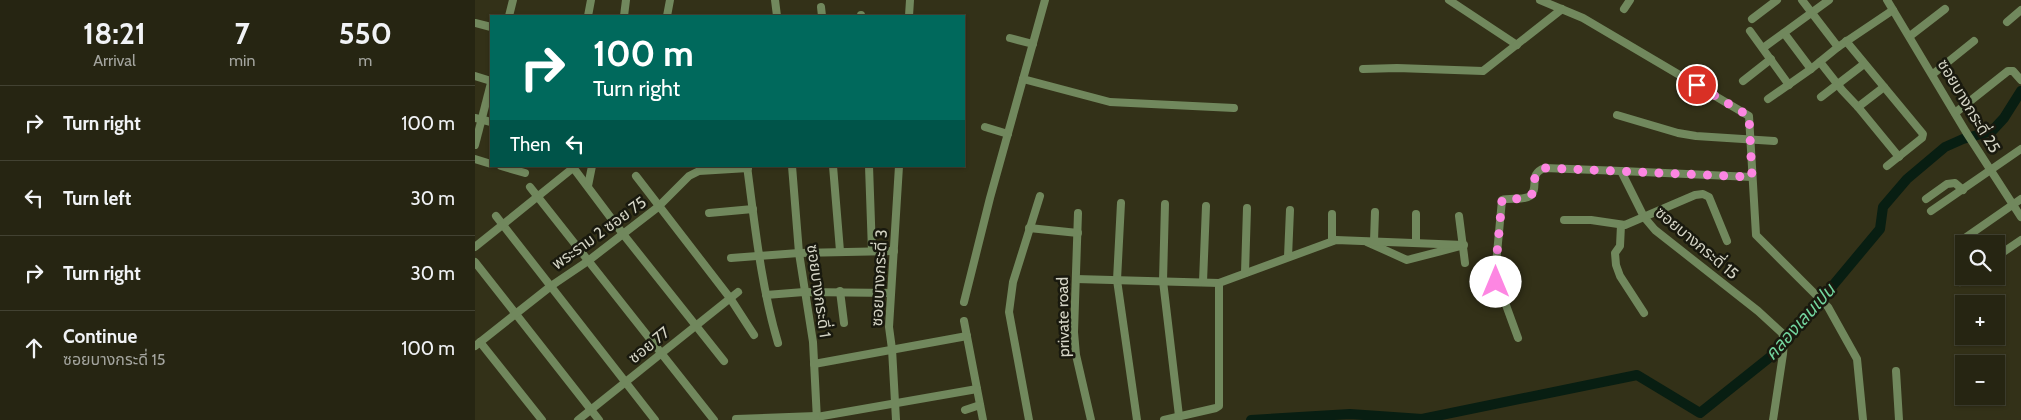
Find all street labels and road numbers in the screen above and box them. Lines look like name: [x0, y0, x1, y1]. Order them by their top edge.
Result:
street label: ซอยบางกระดี่ 25: [1934, 55, 2006, 156]
street label: พระราม 2 ซอย 75: [548, 192, 650, 274]
street label: ซอยบางกระดี่ 15: [1652, 201, 1744, 283]
street label: ซอยบางกระดี่ 3: [865, 229, 891, 327]
street label: ซอยบางกระดี่ 1: [803, 243, 837, 339]
street label: private road: [1053, 277, 1073, 357]
street label: ซอย 77: [625, 323, 673, 367]

